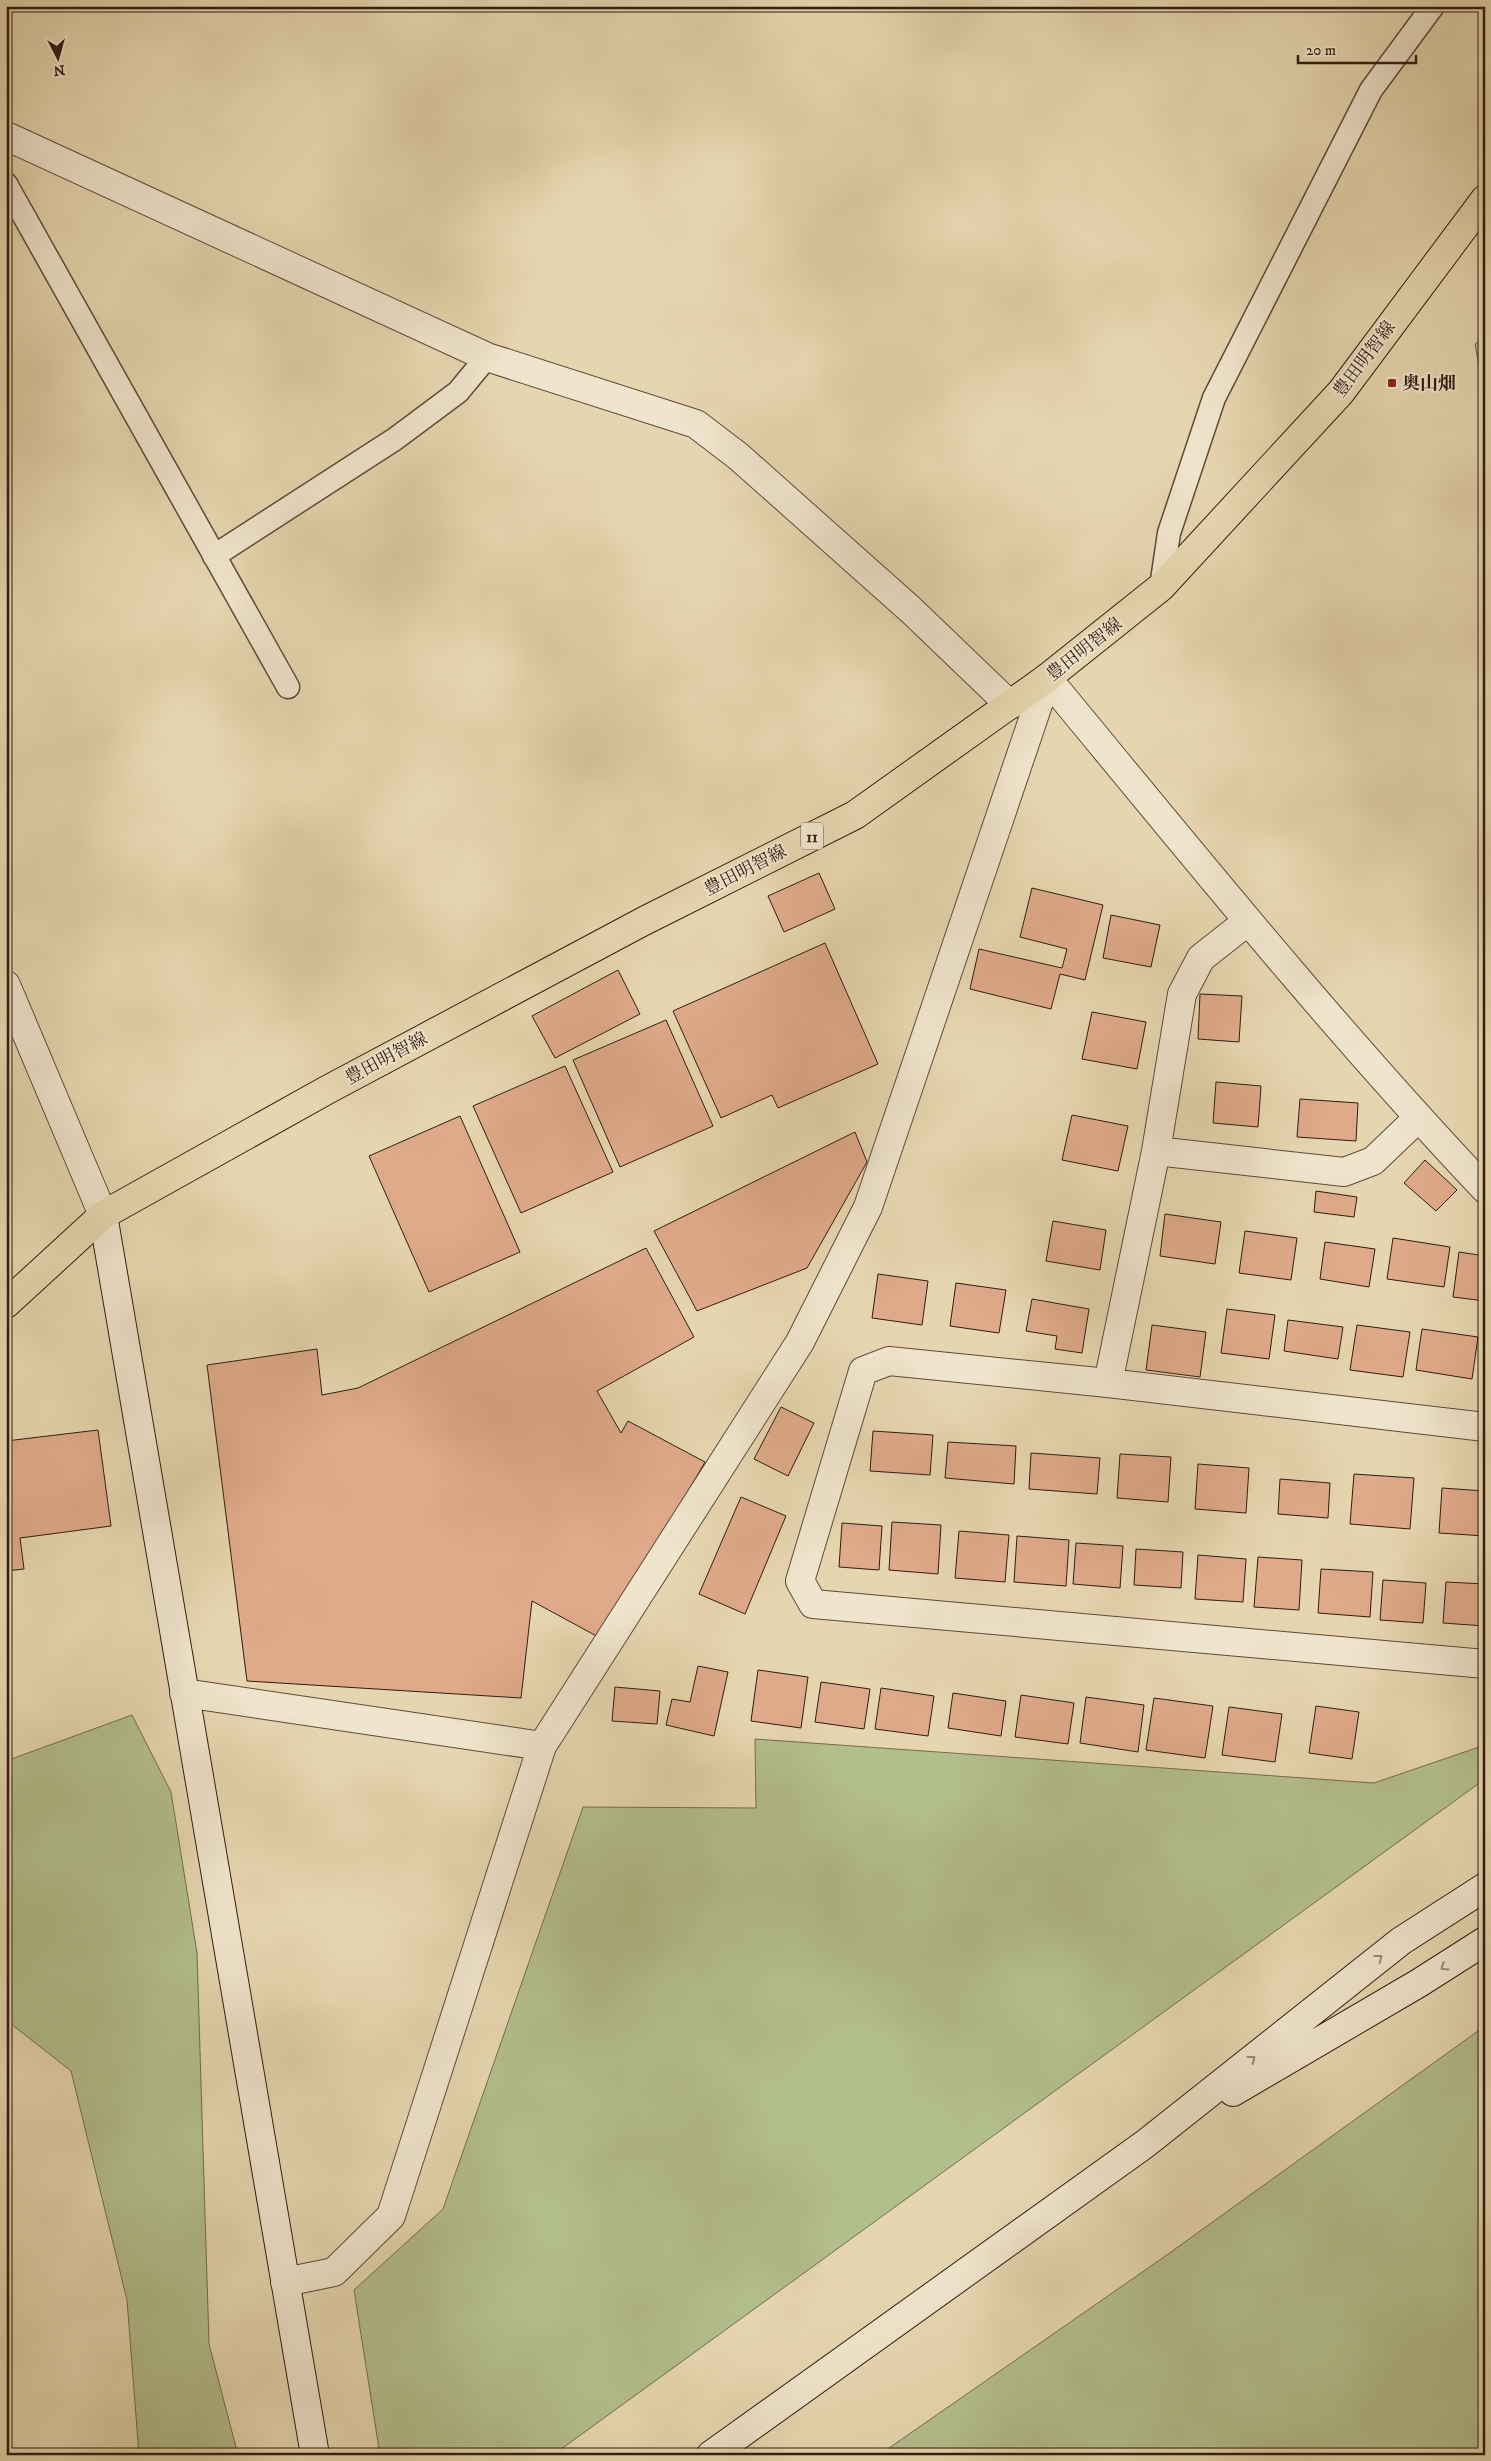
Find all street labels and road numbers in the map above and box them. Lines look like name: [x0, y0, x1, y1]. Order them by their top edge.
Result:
street label: 豊田明智線: [1329, 317, 1401, 402]
street label: 豊田明智線: [1042, 613, 1127, 686]
road number: 11: [801, 822, 823, 849]
street label: 豊田明智線: [700, 841, 791, 901]
street label: 豊田明智線: [342, 1028, 431, 1090]

